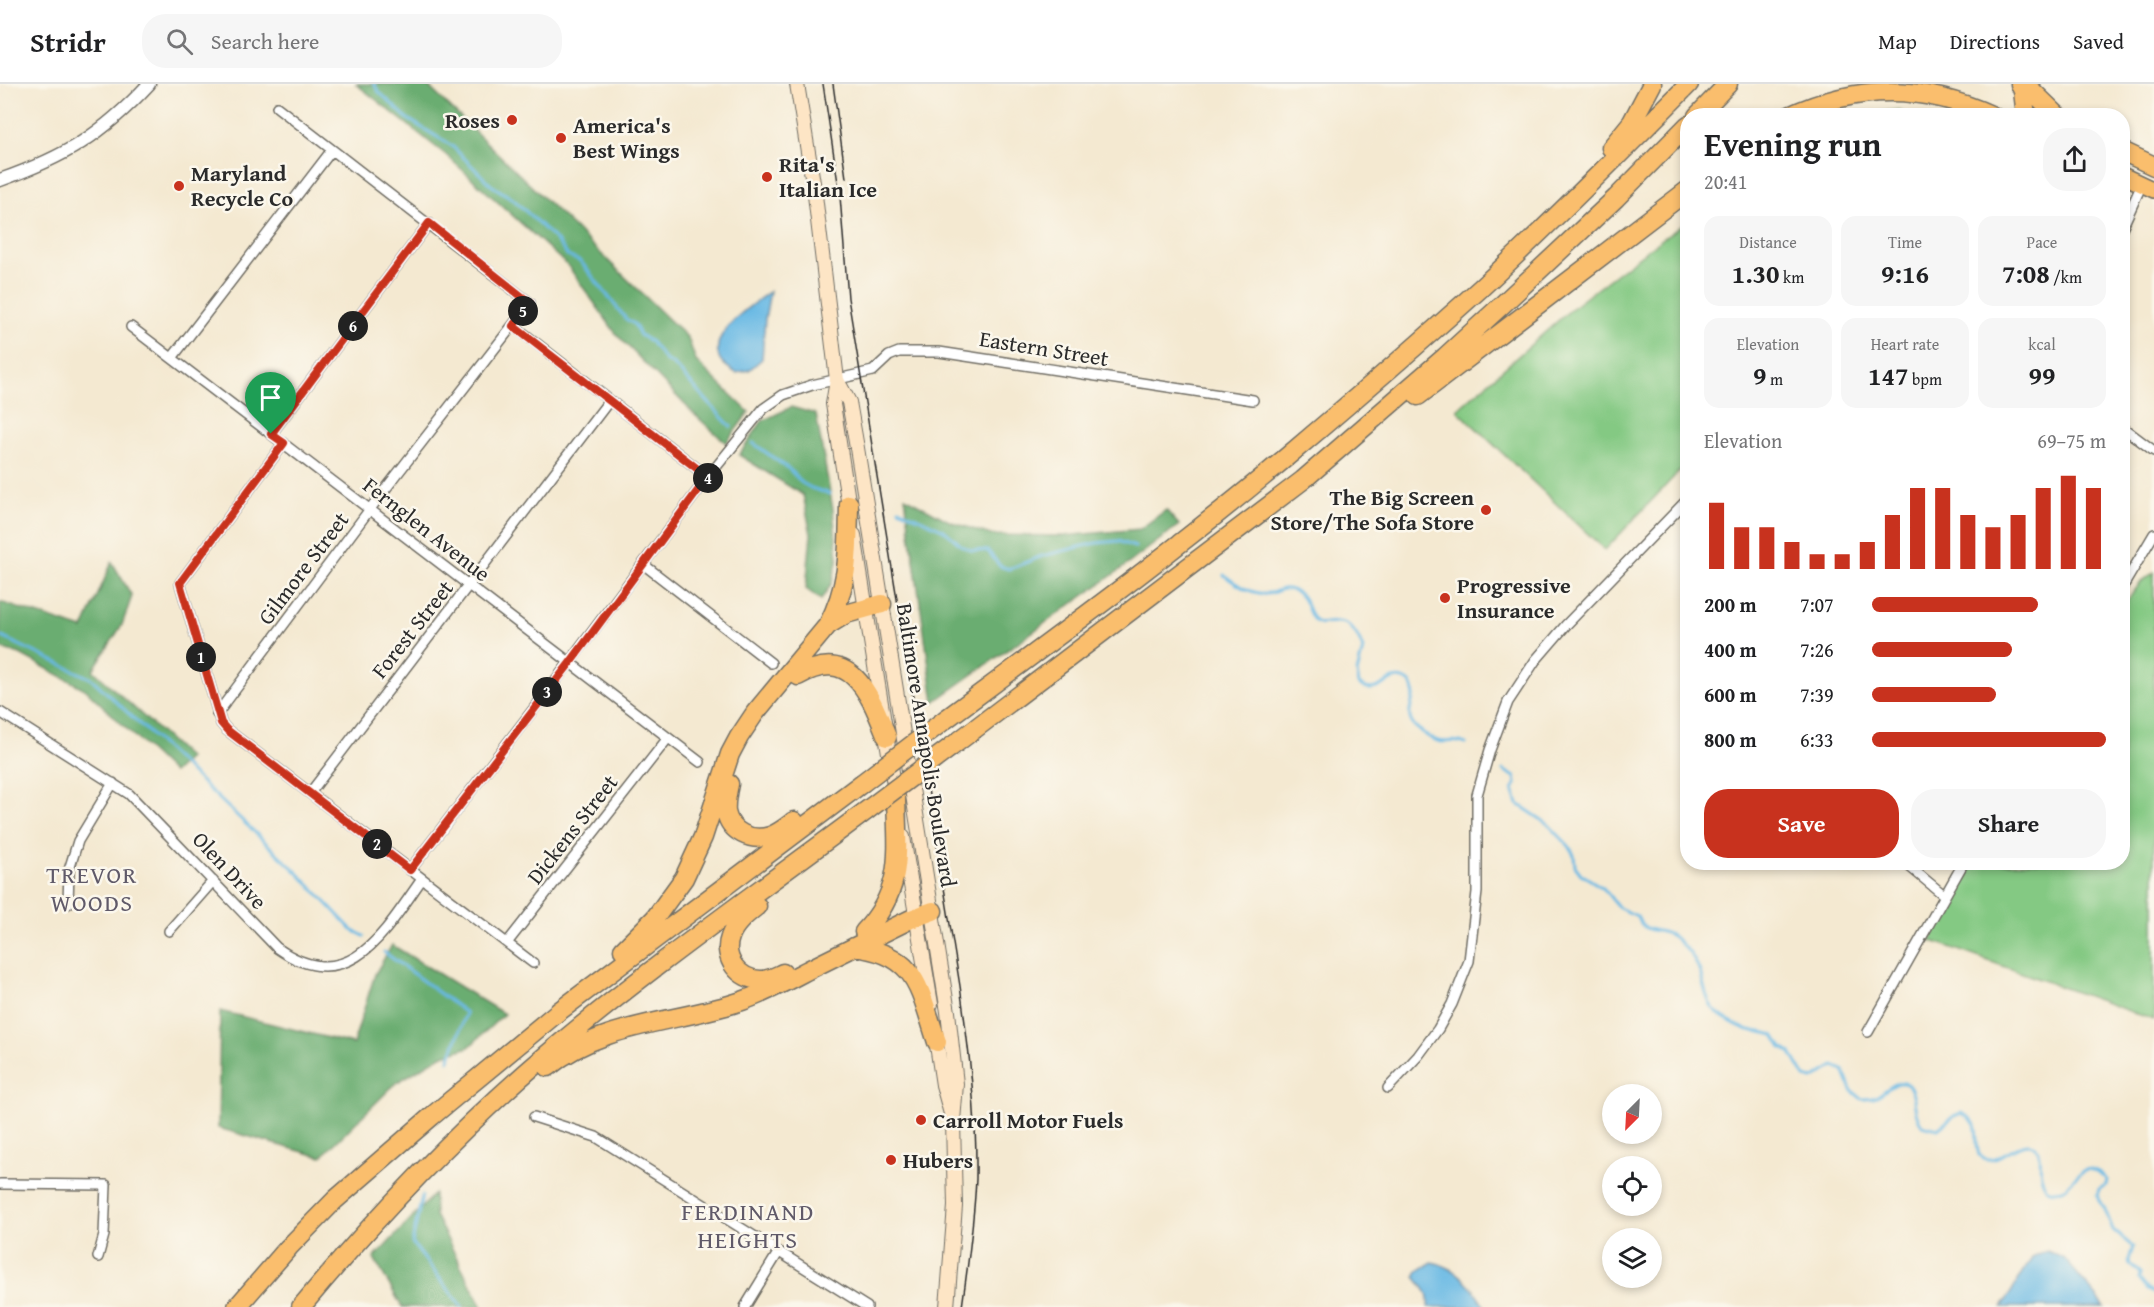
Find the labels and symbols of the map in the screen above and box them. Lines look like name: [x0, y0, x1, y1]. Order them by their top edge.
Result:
place label: Roses: [445, 104, 500, 136]
place label: America's Best Wings: [573, 109, 680, 166]
marker: Roses: [505, 113, 519, 127]
marker: America's Best Wings: [554, 131, 568, 145]
place label: Rita's Italian Ice: [779, 148, 877, 205]
place label: Maryland Recycle Co: [191, 157, 294, 214]
marker: Rita's Italian Ice: [760, 170, 774, 184]
marker: Maryland Recycle Co: [172, 179, 186, 193]
pin: 5: [508, 296, 538, 326]
pin: 6: [338, 311, 368, 341]
street label: Eastern Street: [977, 322, 1111, 374]
pin: [245, 372, 296, 434]
pin: 4: [693, 463, 723, 493]
street label: Fernglen Avenue: [357, 469, 497, 589]
place label: The Big Screen Store/The Sofa Store: [1270, 481, 1474, 538]
marker: The Big Screen Store/The Sofa Store: [1479, 503, 1493, 517]
street label: Gilmore Street: [250, 505, 356, 631]
place label: Progressive Insurance: [1457, 569, 1571, 626]
street label: Forest Street: [363, 573, 461, 685]
marker: Progressive Insurance: [1438, 591, 1452, 605]
street label: Baltimore Annapolis Boulevard: [889, 601, 965, 890]
pin: 1: [186, 642, 216, 672]
pin: 3: [532, 677, 562, 707]
street label: Dickens Street: [519, 767, 625, 891]
street label: Olen Drive: [185, 824, 275, 916]
pin: 2: [362, 829, 392, 859]
district label: TREVOR WOODS: [46, 857, 138, 920]
north arrow: [1602, 1084, 1662, 1144]
place label: Carroll Motor Fuels: [933, 1104, 1124, 1136]
marker: Carroll Motor Fuels: [914, 1113, 928, 1127]
place label: Hubers: [903, 1144, 973, 1176]
marker: Hubers: [884, 1153, 898, 1167]
district label: FERDINAND HEIGHTS: [681, 1194, 815, 1257]

